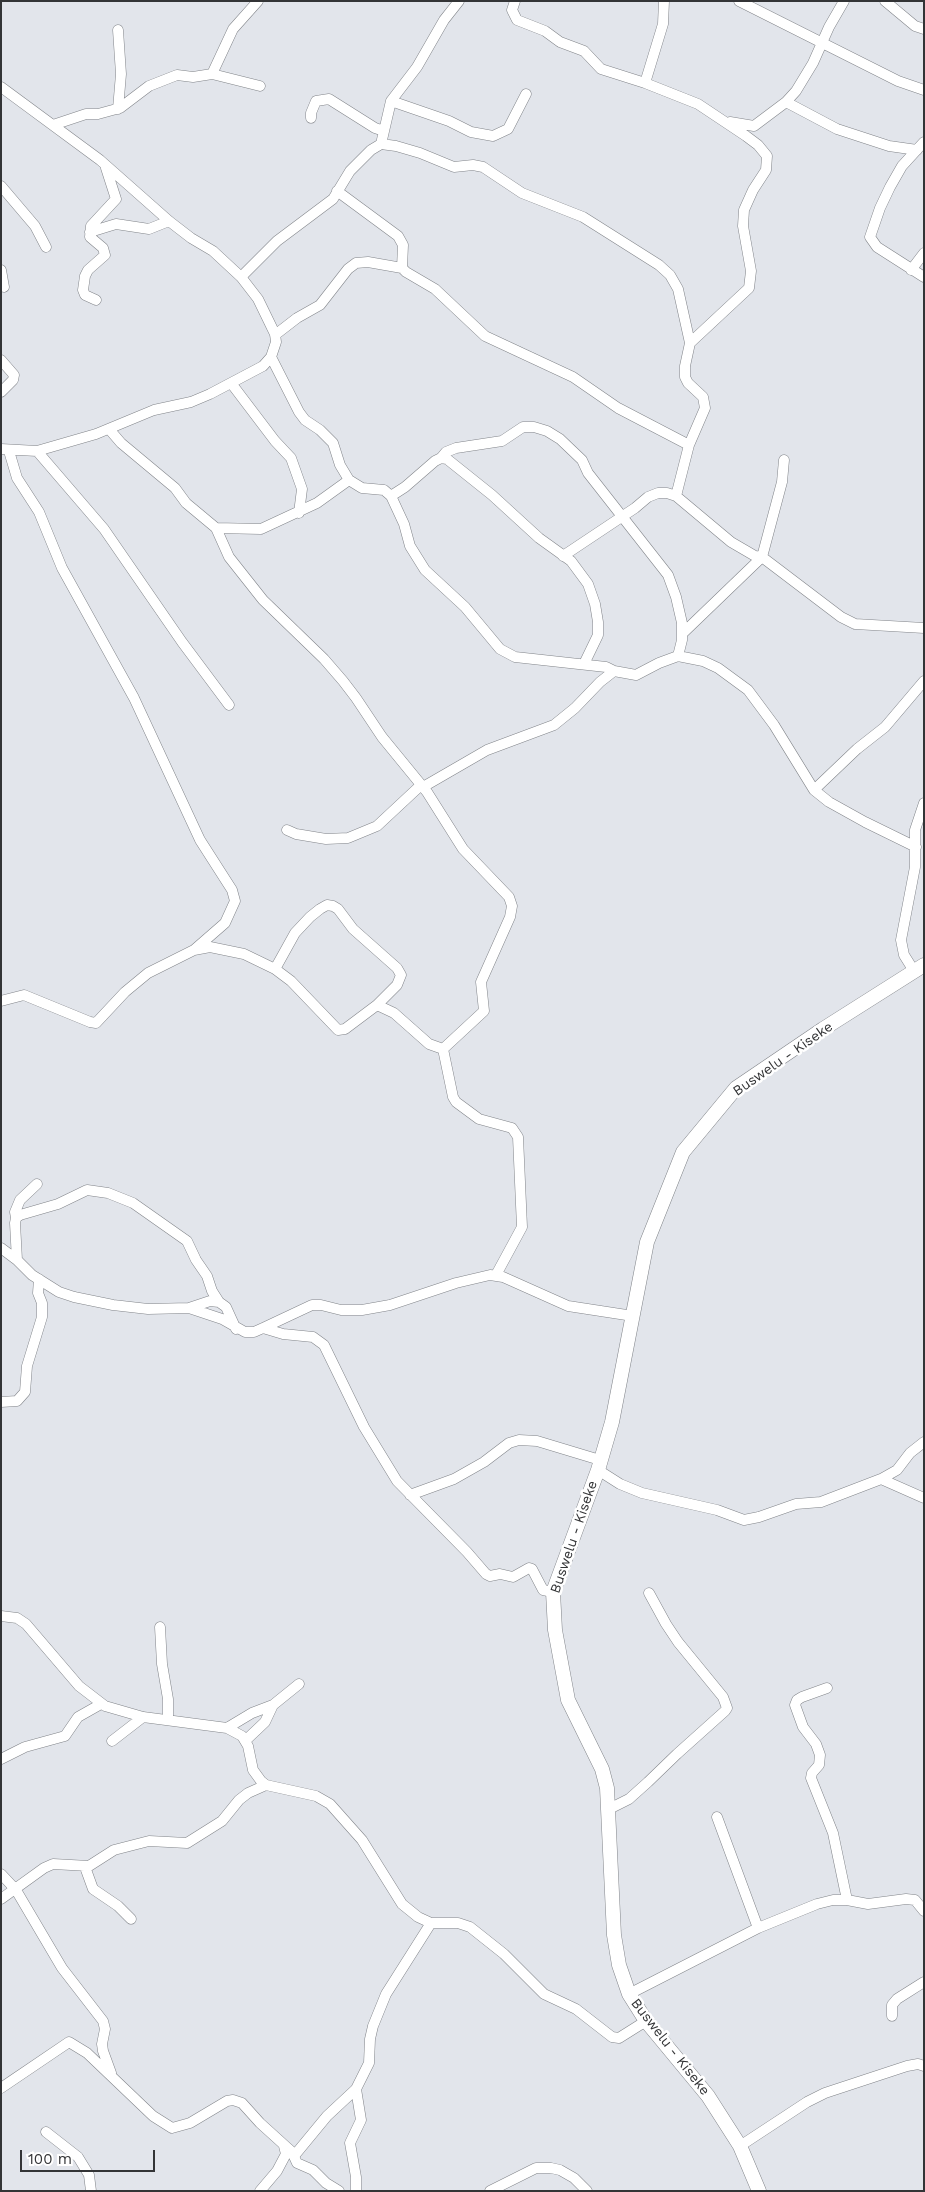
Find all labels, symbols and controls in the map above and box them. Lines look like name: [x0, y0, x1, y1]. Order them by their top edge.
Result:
street label: Buswelu - Kiseke: [730, 1018, 836, 1100]
street label: Buswelu - Kiseke: [547, 1478, 601, 1596]
street label: Buswelu - Kiseke: [627, 1995, 713, 2099]
scale bar: [22, 2140, 158, 2172]
text: 100 m: [28, 2150, 72, 2168]

